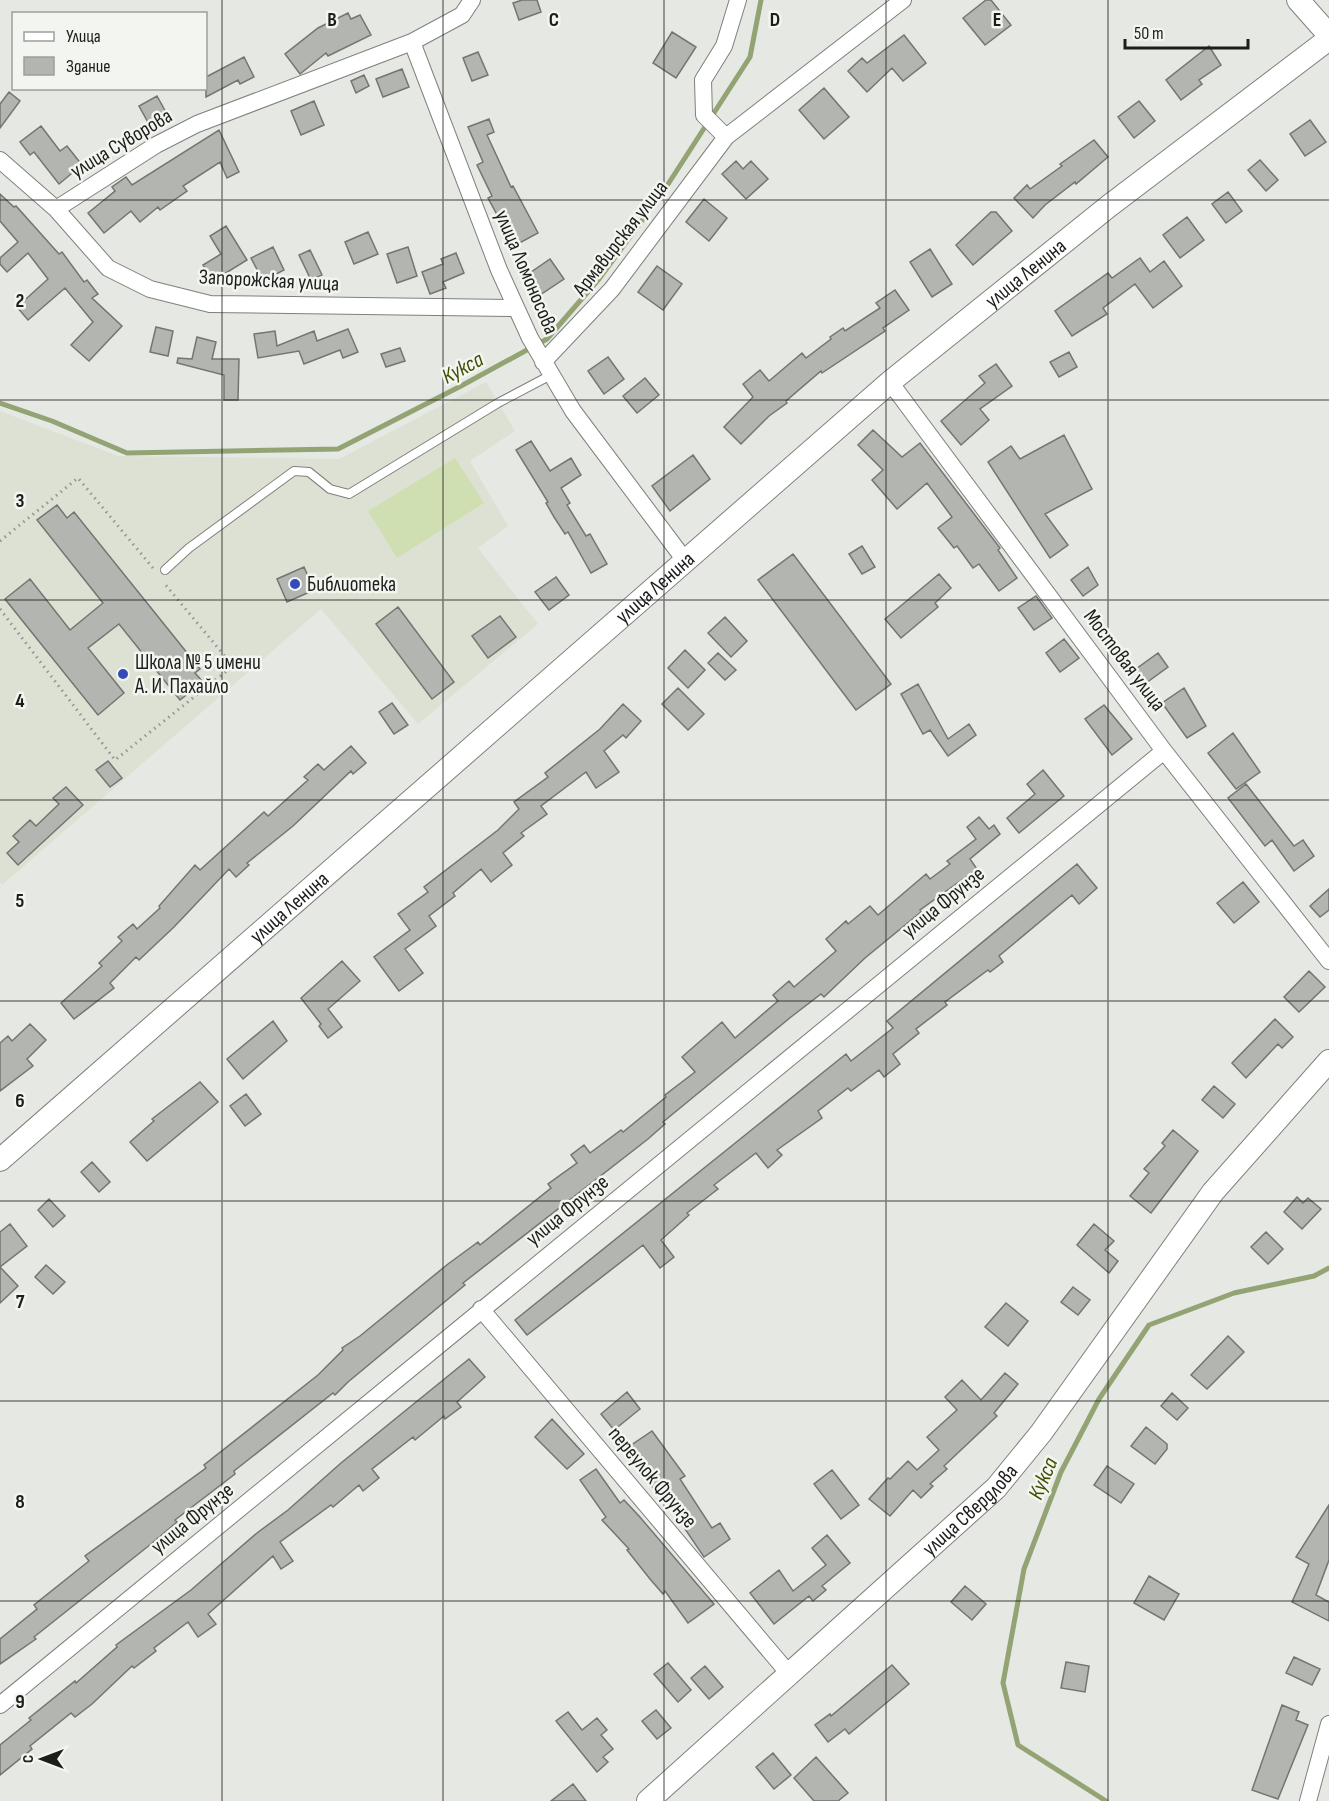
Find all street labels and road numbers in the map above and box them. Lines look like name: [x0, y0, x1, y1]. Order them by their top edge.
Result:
street label: улица Суворова: [66, 103, 177, 184]
street label: Армавирская улица: [567, 176, 673, 302]
street label: улица Ломоносова: [489, 206, 564, 338]
street label: улица Ленина: [980, 234, 1071, 313]
street label: Запорожская улица: [198, 264, 340, 297]
street label: улица Ленина: [611, 547, 700, 629]
street label: Мостовая улица: [1078, 604, 1171, 716]
street label: улица Фрунзе: [897, 862, 990, 943]
street label: улица Ленина: [245, 867, 334, 949]
street label: улица Фрунзе: [521, 1170, 614, 1251]
street label: переулок Фрунзе: [603, 1422, 702, 1533]
street label: улица Свердлова: [917, 1459, 1023, 1561]
street label: улица Фрунзе: [146, 1478, 239, 1559]

